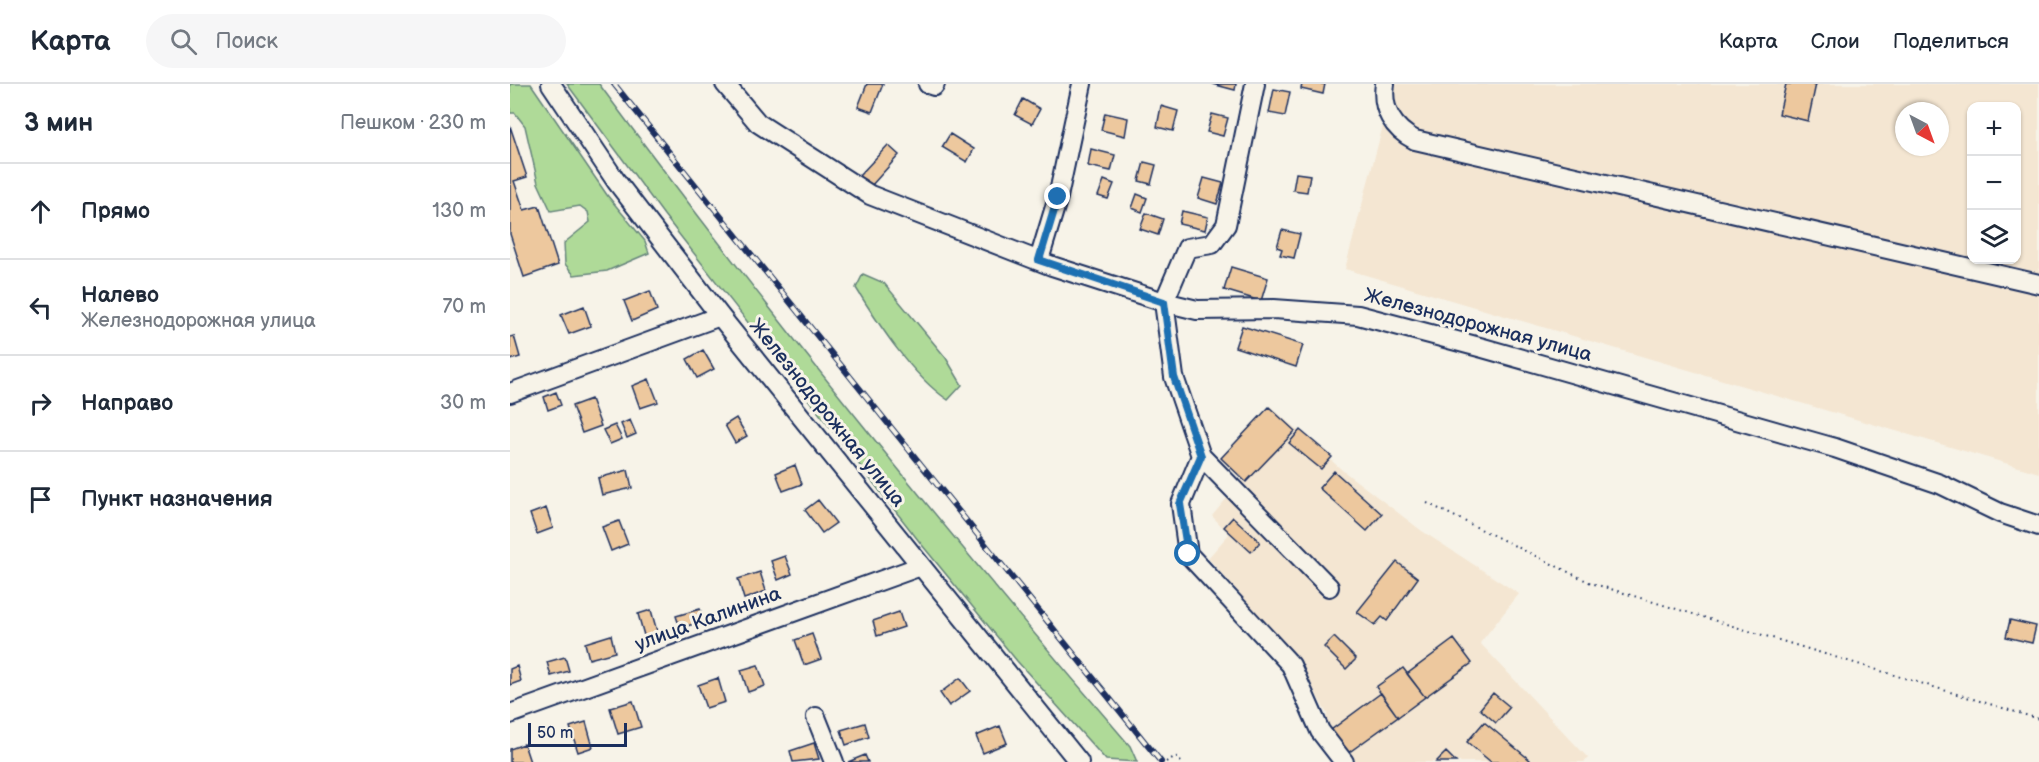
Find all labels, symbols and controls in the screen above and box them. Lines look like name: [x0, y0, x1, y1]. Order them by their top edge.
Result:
search box: [146, 14, 566, 68]
text: Карта: [30, 25, 110, 58]
icon: search: [167, 25, 200, 58]
text: Поиск: [215, 28, 278, 55]
text: Карта: [1719, 29, 1778, 54]
text: Слои: [1811, 29, 1860, 54]
text: Поделиться: [1893, 29, 2009, 54]
north arrow: [1895, 102, 1949, 156]
map controls: [1967, 102, 2021, 264]
button: +: [1967, 102, 2021, 156]
text: 3 мин: [24, 108, 93, 139]
text: Пешком · 230 m: [340, 111, 486, 135]
button: −: [1967, 156, 2021, 210]
route end: [1044, 183, 1070, 209]
icon: ahead: [24, 195, 57, 228]
text: Прямо: [81, 198, 150, 225]
text: 130 m: [432, 199, 486, 223]
button: layers: [1967, 210, 2021, 264]
text: Налево: [81, 282, 159, 309]
street label: Железнодорожная улица: [1361, 283, 1595, 367]
icon: left: [24, 291, 57, 324]
text: 70 m: [442, 295, 486, 319]
text: Железнодорожная улица: [81, 309, 316, 333]
street label: Железнодорожная улица: [744, 314, 910, 512]
icon: right: [24, 387, 57, 420]
text: Направо: [81, 390, 173, 417]
text: 30 m: [440, 391, 486, 415]
icon: arrive: [24, 483, 57, 516]
text: Пункт назначения: [81, 486, 273, 513]
route start: [1174, 540, 1200, 566]
street label: улица Калинина: [632, 581, 784, 657]
scale bar: [528, 720, 627, 748]
text: 50 m: [537, 724, 573, 743]

